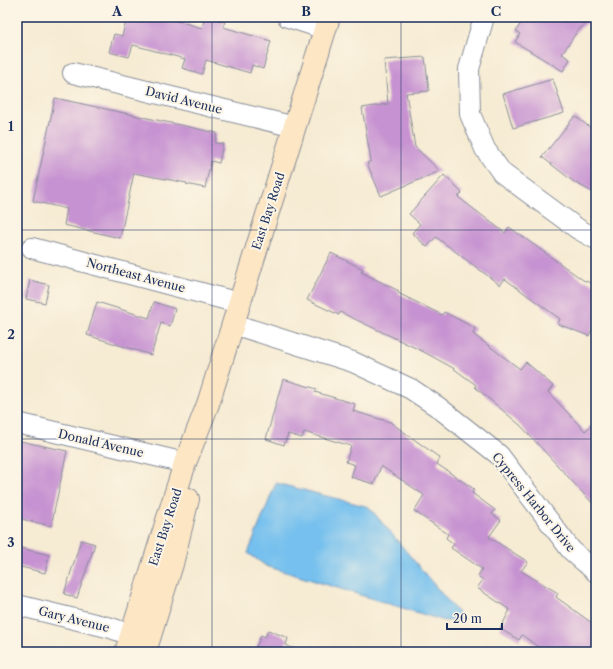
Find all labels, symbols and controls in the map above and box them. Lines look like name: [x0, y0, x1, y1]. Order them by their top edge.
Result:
text: A: [111, 3, 123, 19]
text: B: [301, 3, 311, 19]
text: C: [491, 3, 501, 19]
street label: David Avenue: [144, 83, 224, 117]
text: 1: [8, 118, 14, 134]
street label: East Bay Road: [248, 170, 288, 252]
street label: Northeast Avenue: [85, 255, 187, 295]
text: 2: [7, 326, 15, 342]
street label: Donald Avenue: [57, 426, 145, 460]
street label: Cypress Harbor Drive: [489, 449, 579, 555]
street label: East Bay Road: [145, 486, 185, 568]
text: 3: [7, 534, 15, 550]
street label: Gary Avenue: [37, 603, 111, 635]
scale bar: [447, 605, 502, 631]
text: 20 m: [453, 611, 482, 626]

